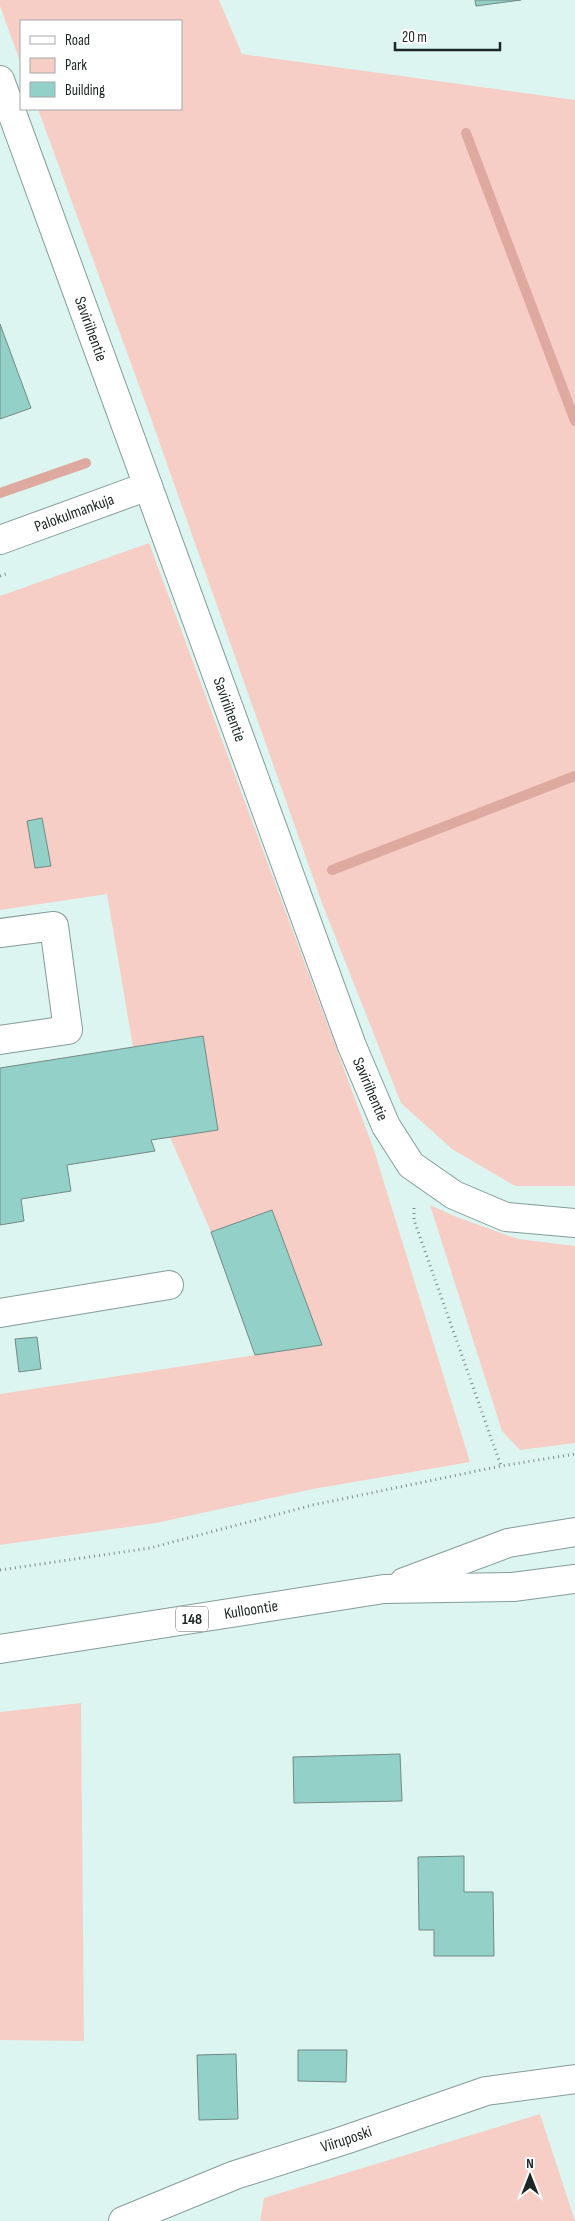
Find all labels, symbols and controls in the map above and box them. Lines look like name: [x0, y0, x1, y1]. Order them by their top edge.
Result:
legend: [20, 20, 182, 110]
scale bar: [395, 20, 500, 52]
text: 20 m: [402, 28, 427, 47]
text: Road: [65, 31, 90, 50]
text: Park: [65, 56, 87, 75]
text: Building: [65, 81, 105, 100]
street label: Saviriihentie: [70, 294, 111, 364]
street label: Palokulmankuja: [32, 490, 117, 536]
street label: Saviriihentie: [209, 675, 250, 744]
street label: Saviriihentie: [348, 1054, 392, 1124]
street label: Kulloontie: [223, 1596, 279, 1623]
road number: 148: [176, 1606, 208, 1632]
street label: Viiruposki: [318, 2122, 374, 2157]
north arrow: [505, 2151, 555, 2201]
text: N: [526, 2155, 534, 2172]

